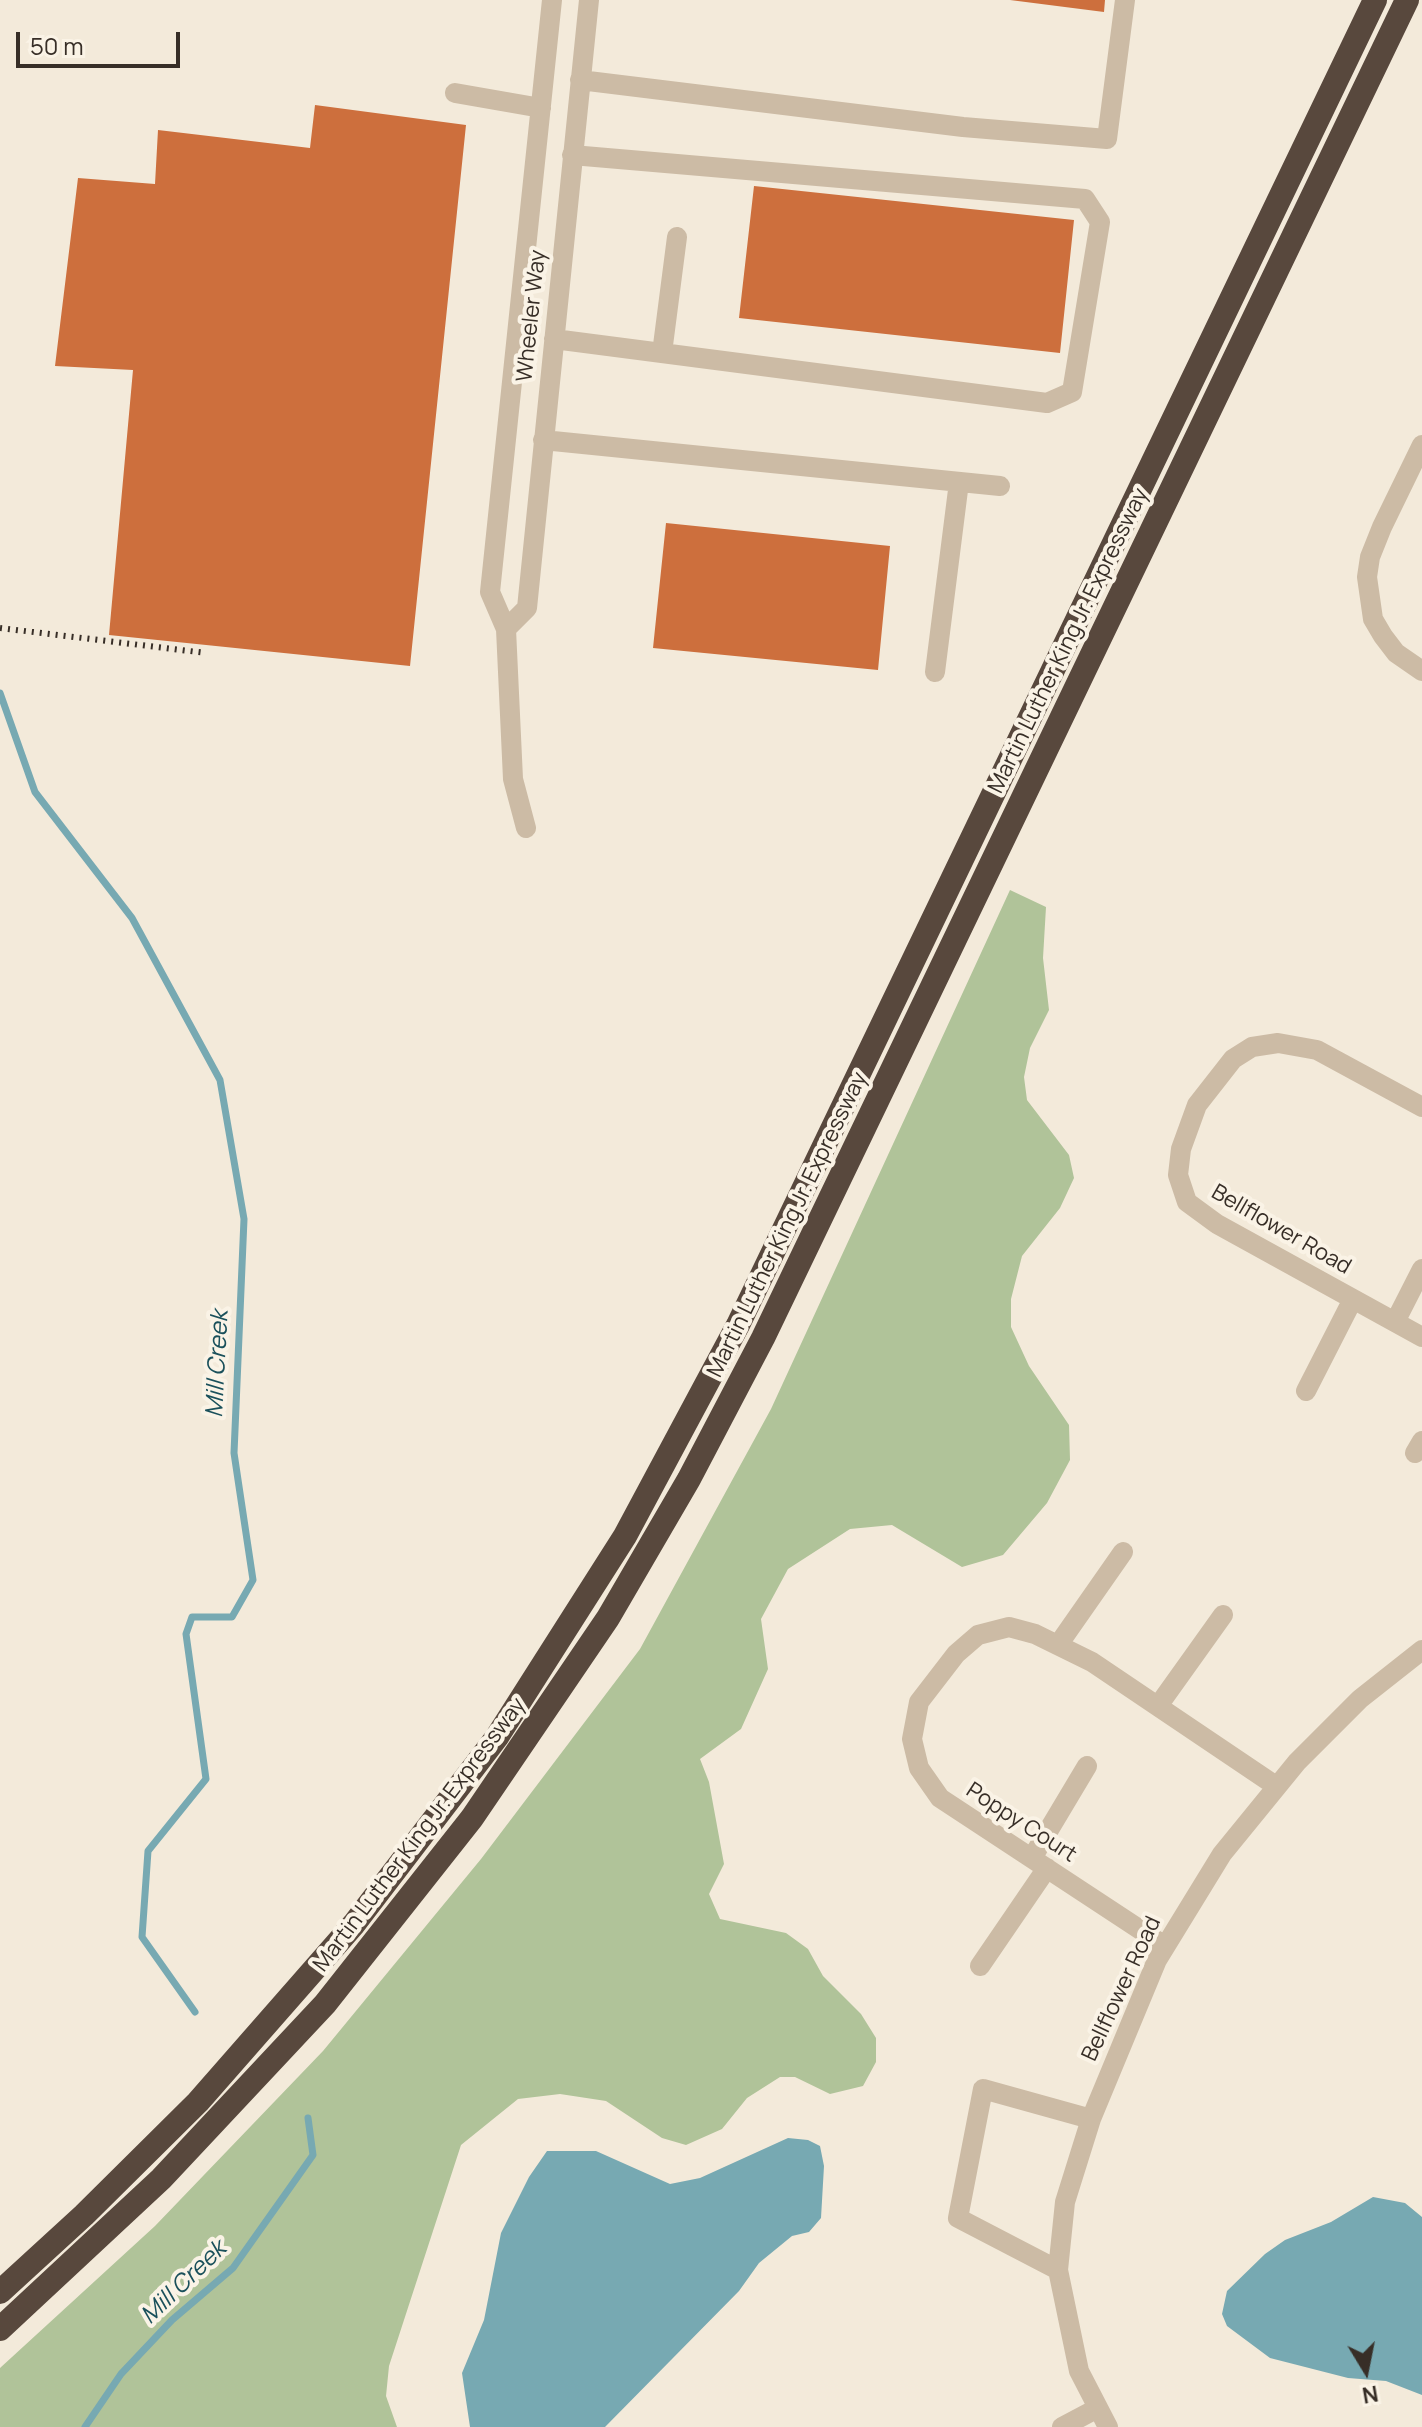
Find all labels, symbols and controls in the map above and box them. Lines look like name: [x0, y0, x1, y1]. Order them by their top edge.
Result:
scale bar: [20, 16, 184, 66]
text: 50 m: [30, 29, 84, 62]
street label: Wheeler Way: [512, 249, 552, 383]
street label: Martin Luther King Jr. Expressway: [983, 484, 1155, 798]
street label: Martin Luther King Jr. Expressway: [702, 1068, 874, 1382]
street label: Bellflower Road: [1207, 1179, 1355, 1281]
water label: Mill Creek: [201, 1310, 235, 1418]
street label: Martin Luther King Jr. Expressway: [308, 1693, 532, 1977]
street label: Poppy Court: [961, 1778, 1081, 1868]
street label: Bellflower Road: [1077, 1912, 1167, 2066]
water label: Mill Creek: [135, 2235, 233, 2331]
north arrow: [1326, 2331, 1406, 2411]
text: N: [1360, 2378, 1381, 2411]

